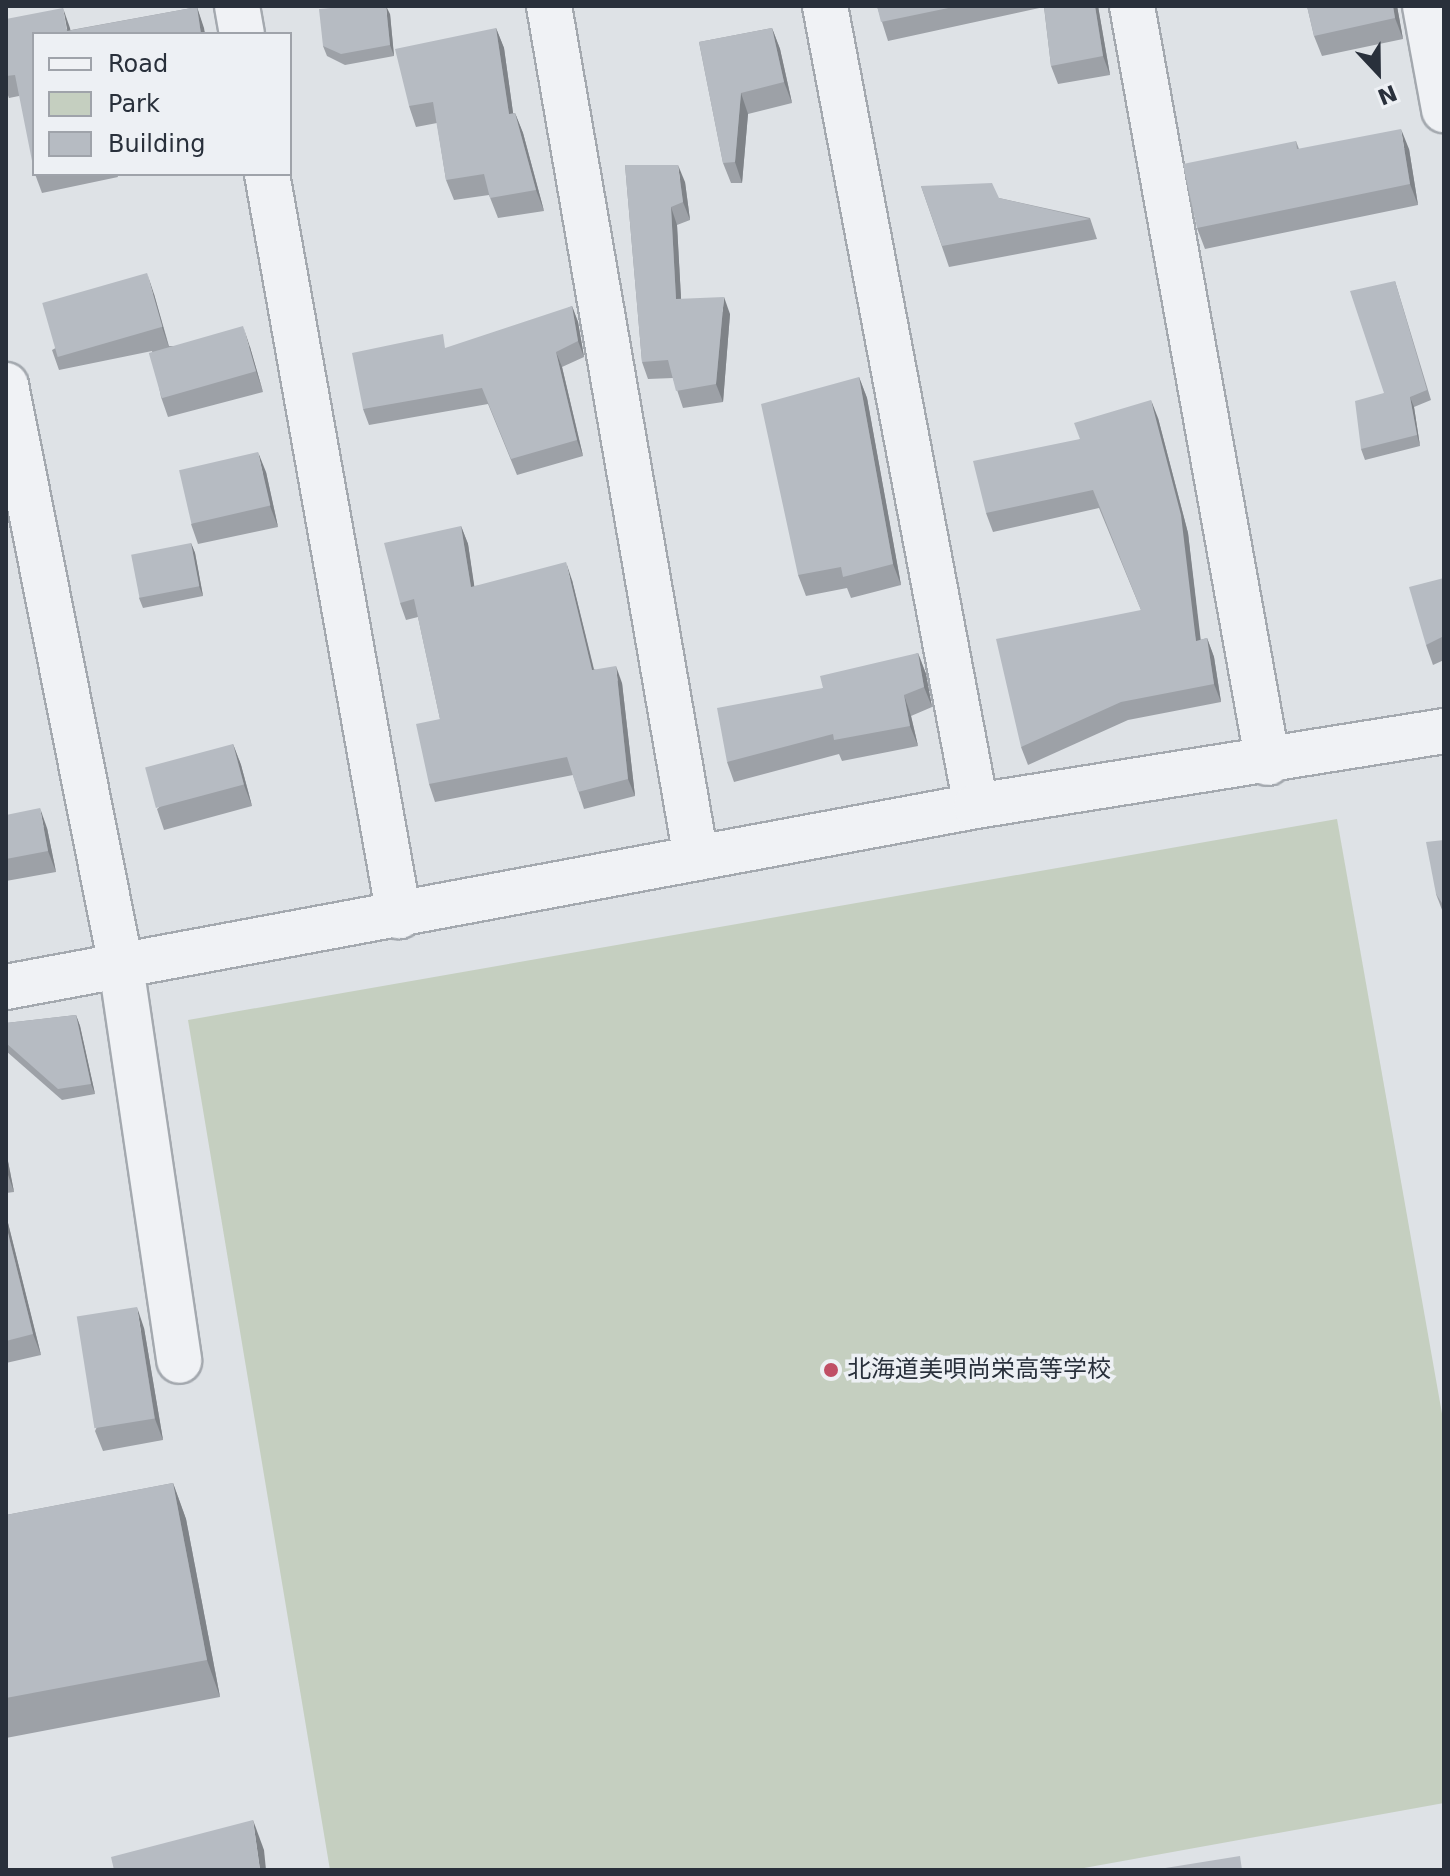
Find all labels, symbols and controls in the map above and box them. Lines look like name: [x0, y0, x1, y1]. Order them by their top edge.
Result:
legend: [32, 32, 292, 176]
north arrow: [1338, 32, 1418, 112]
text: Road: [108, 50, 168, 78]
text: N: [1374, 80, 1400, 110]
text: Park: [108, 90, 160, 118]
text: Building: [108, 130, 205, 158]
place label: 北海道美唄尚栄高等学校: [847, 1356, 1111, 1384]
marker: 北海道美唄尚栄高等学校: [822, 1361, 840, 1379]

